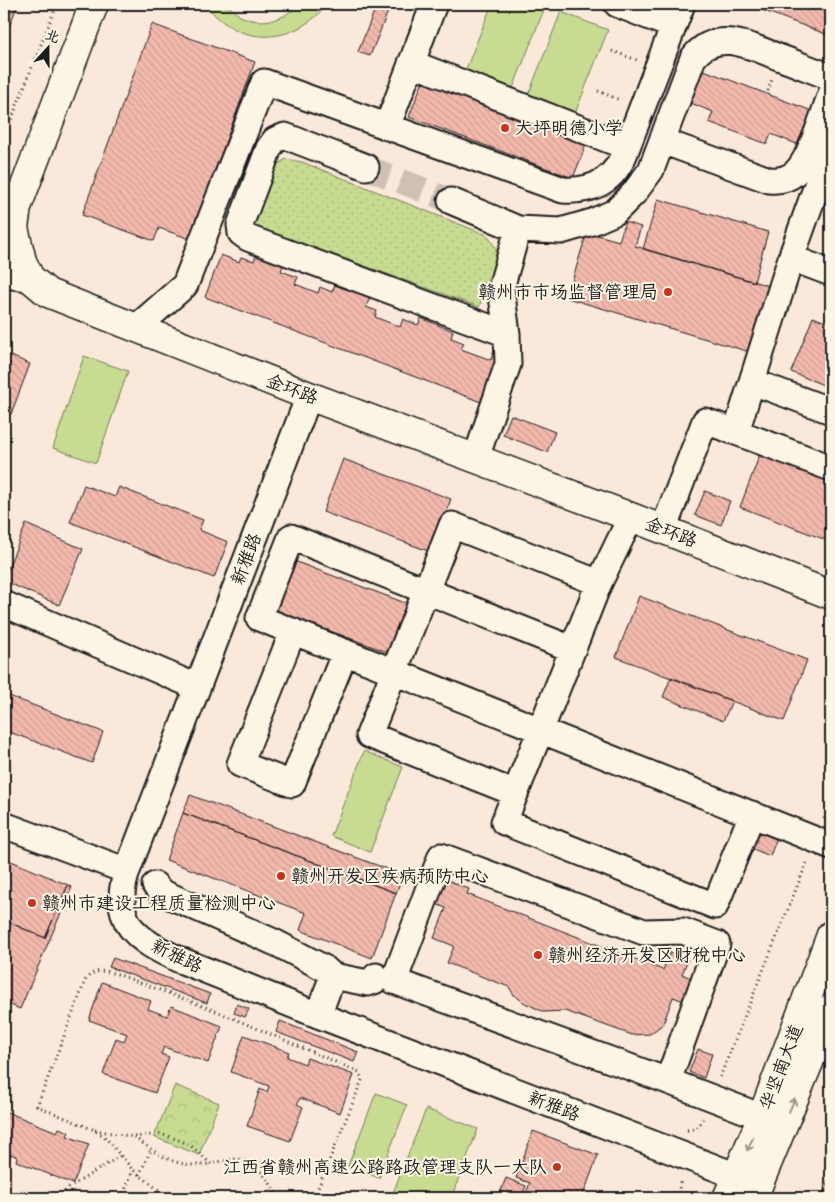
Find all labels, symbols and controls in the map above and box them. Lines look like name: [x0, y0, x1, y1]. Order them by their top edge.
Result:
north arrow: [22, 22, 72, 72]
text: 北: [42, 25, 62, 50]
place label: 大坪明德小学: [515, 117, 623, 143]
marker: 大坪明德小学: [499, 122, 511, 134]
place label: 赣州市市场监督管理局: [478, 281, 658, 307]
marker: 赣州市市场监督管理局: [662, 286, 674, 298]
street label: 金环路: [261, 369, 321, 413]
street label: 金环路: [640, 512, 700, 556]
street label: 新雅路: [226, 530, 270, 590]
place label: 赣州开发区疾病预防中心: [291, 865, 489, 891]
marker: 赣州开发区疾病预防中心: [275, 870, 287, 882]
place label: 赣州市建设工程质量检测中心: [42, 892, 276, 918]
marker: 赣州市建设工程质量检测中心: [26, 897, 38, 909]
street label: 新雅路: [146, 934, 206, 981]
place label: 赣州经济开发区财税中心: [548, 944, 746, 970]
marker: 赣州经济开发区财税中心: [532, 949, 544, 961]
street label: 华坚南大道: [755, 1021, 811, 1114]
street label: 新雅路: [523, 1086, 583, 1130]
one-way arrow: [788, 1097, 797, 1112]
one-way arrow: [745, 1136, 755, 1151]
place label: 江西省赣州高速公路路政管理支队一大队: [223, 1156, 547, 1182]
marker: 江西省赣州高速公路路政管理支队一大队: [551, 1161, 563, 1173]

